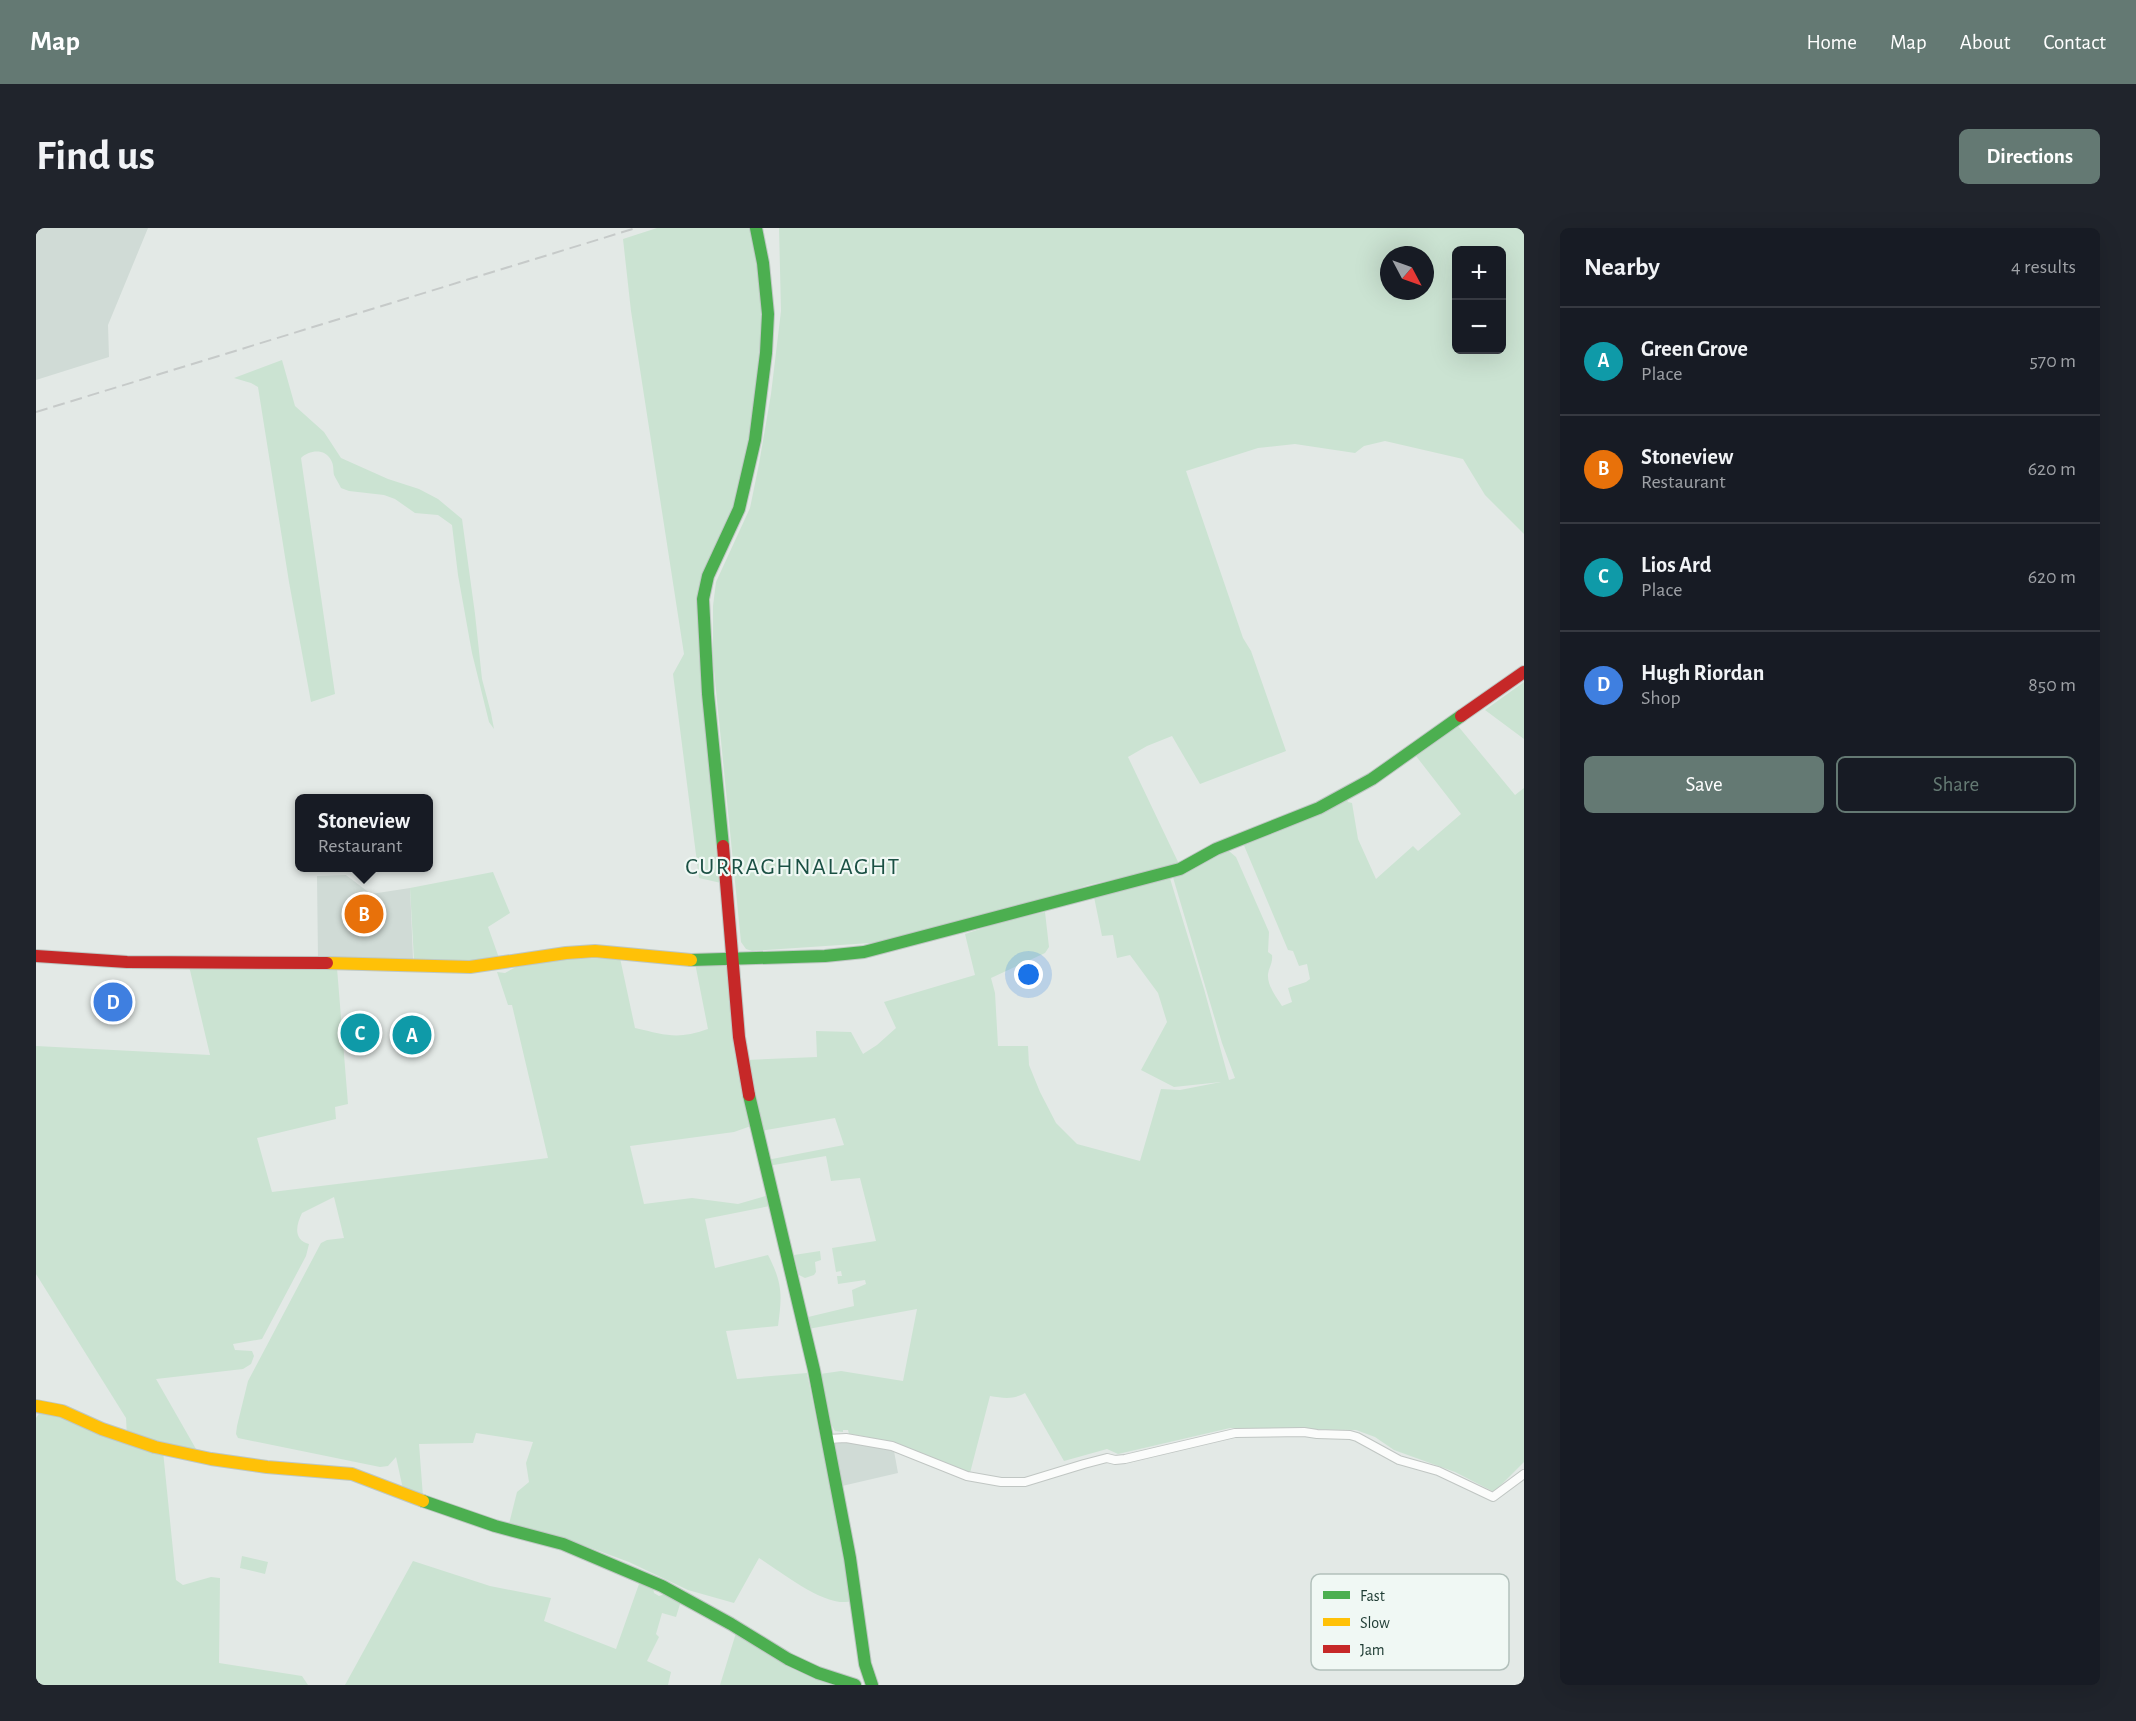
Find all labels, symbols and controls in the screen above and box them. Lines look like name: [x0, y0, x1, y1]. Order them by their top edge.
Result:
text: Map: [30, 28, 80, 56]
text: Home: [1806, 32, 1857, 53]
text: Map: [1890, 32, 1927, 53]
text: About: [1960, 32, 2010, 53]
text: Contact: [2043, 32, 2106, 53]
button: Directions: [1959, 129, 2100, 184]
text: Find us: [36, 135, 155, 177]
north arrow: [1380, 246, 1434, 300]
map controls: [1452, 246, 1506, 354]
button: +: [1452, 246, 1506, 300]
text: Nearby: [1584, 254, 1660, 280]
text: 4 results: [2011, 257, 2076, 277]
button: −: [1452, 300, 1506, 354]
text: Green Grove: [1641, 338, 1748, 360]
text: A: [1598, 351, 1610, 371]
text: 570 m: [2029, 351, 2076, 371]
text: Place: [1641, 364, 1682, 384]
text: Stoneview: [1641, 446, 1733, 468]
text: B: [1598, 459, 1609, 479]
text: 620 m: [2028, 459, 2076, 479]
text: Restaurant: [1641, 472, 1726, 492]
text: Lios Ard: [1641, 554, 1711, 576]
text: C: [1598, 567, 1609, 587]
text: 620 m: [2028, 567, 2076, 587]
text: Place: [1641, 580, 1682, 600]
text: Hugh Riordan: [1641, 662, 1764, 684]
text: D: [1597, 675, 1610, 695]
text: 850 m: [2028, 675, 2076, 695]
text: Shop: [1641, 688, 1681, 708]
button: Save: [1584, 756, 1824, 813]
button: Share: [1836, 756, 2076, 813]
popup: [295, 794, 433, 872]
text: Stoneview: [318, 810, 410, 832]
text: Restaurant: [318, 836, 402, 856]
district label: CURRAGHNALAGHT: [685, 855, 901, 879]
pin: B: [344, 892, 384, 936]
your location: [1014, 960, 1043, 989]
pin: D: [94, 980, 133, 1024]
pin: C: [340, 1010, 380, 1056]
pin: A: [392, 1012, 431, 1058]
legend: [1311, 1574, 1509, 1670]
text: Fast: [1360, 1588, 1385, 1604]
text: Slow: [1360, 1615, 1390, 1631]
text: Jam: [1360, 1642, 1385, 1658]

